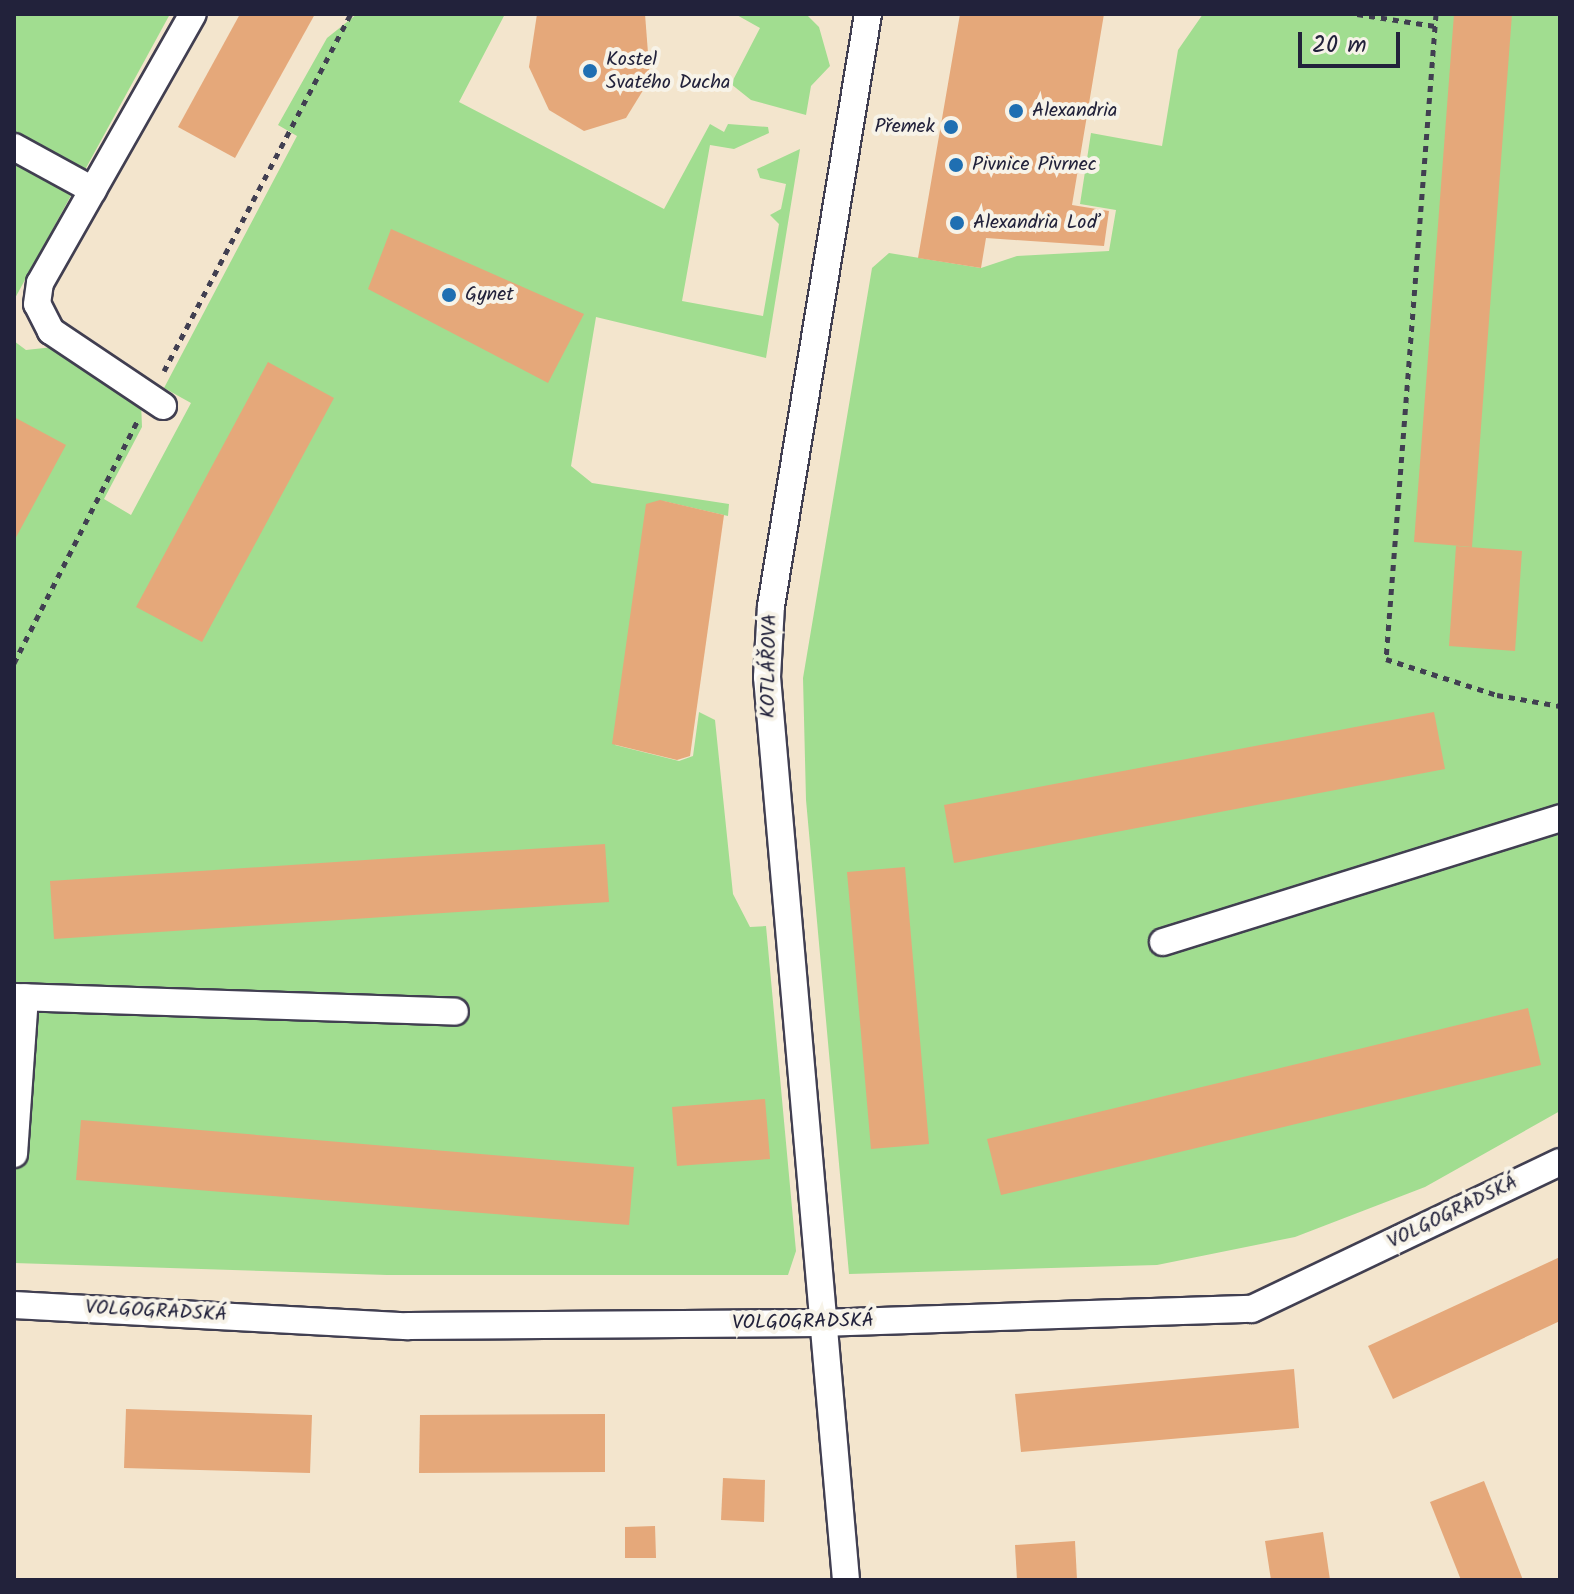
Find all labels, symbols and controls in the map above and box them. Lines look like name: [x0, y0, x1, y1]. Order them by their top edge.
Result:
scale bar: [1302, 16, 1404, 66]
text: 20 m: [1312, 26, 1367, 65]
place label: Kostel Svatého Ducha: [606, 48, 730, 95]
marker: Kostel Svatého Ducha: [581, 62, 599, 80]
place label: Alexandria: [1032, 99, 1117, 123]
marker: Alexandria: [1007, 102, 1025, 120]
place label: Přemek: [874, 115, 935, 139]
marker: Přemek: [942, 118, 960, 136]
place label: Pivnice Pivrnec: [972, 153, 1097, 177]
marker: Pivnice Pivrnec: [947, 156, 965, 174]
place label: Alexandria Loď: [973, 211, 1101, 235]
marker: Alexandria Loď: [948, 214, 966, 232]
place label: Gynet: [465, 283, 514, 307]
marker: Gynet: [440, 286, 458, 304]
street label: KOTLÁŘOVA: [757, 614, 783, 718]
street label: VOLGOGRADSKÁ: [1384, 1171, 1522, 1255]
street label: VOLGOGRADSKÁ: [85, 1296, 227, 1328]
street label: VOLGOGRADSKÁ: [732, 1310, 874, 1336]

